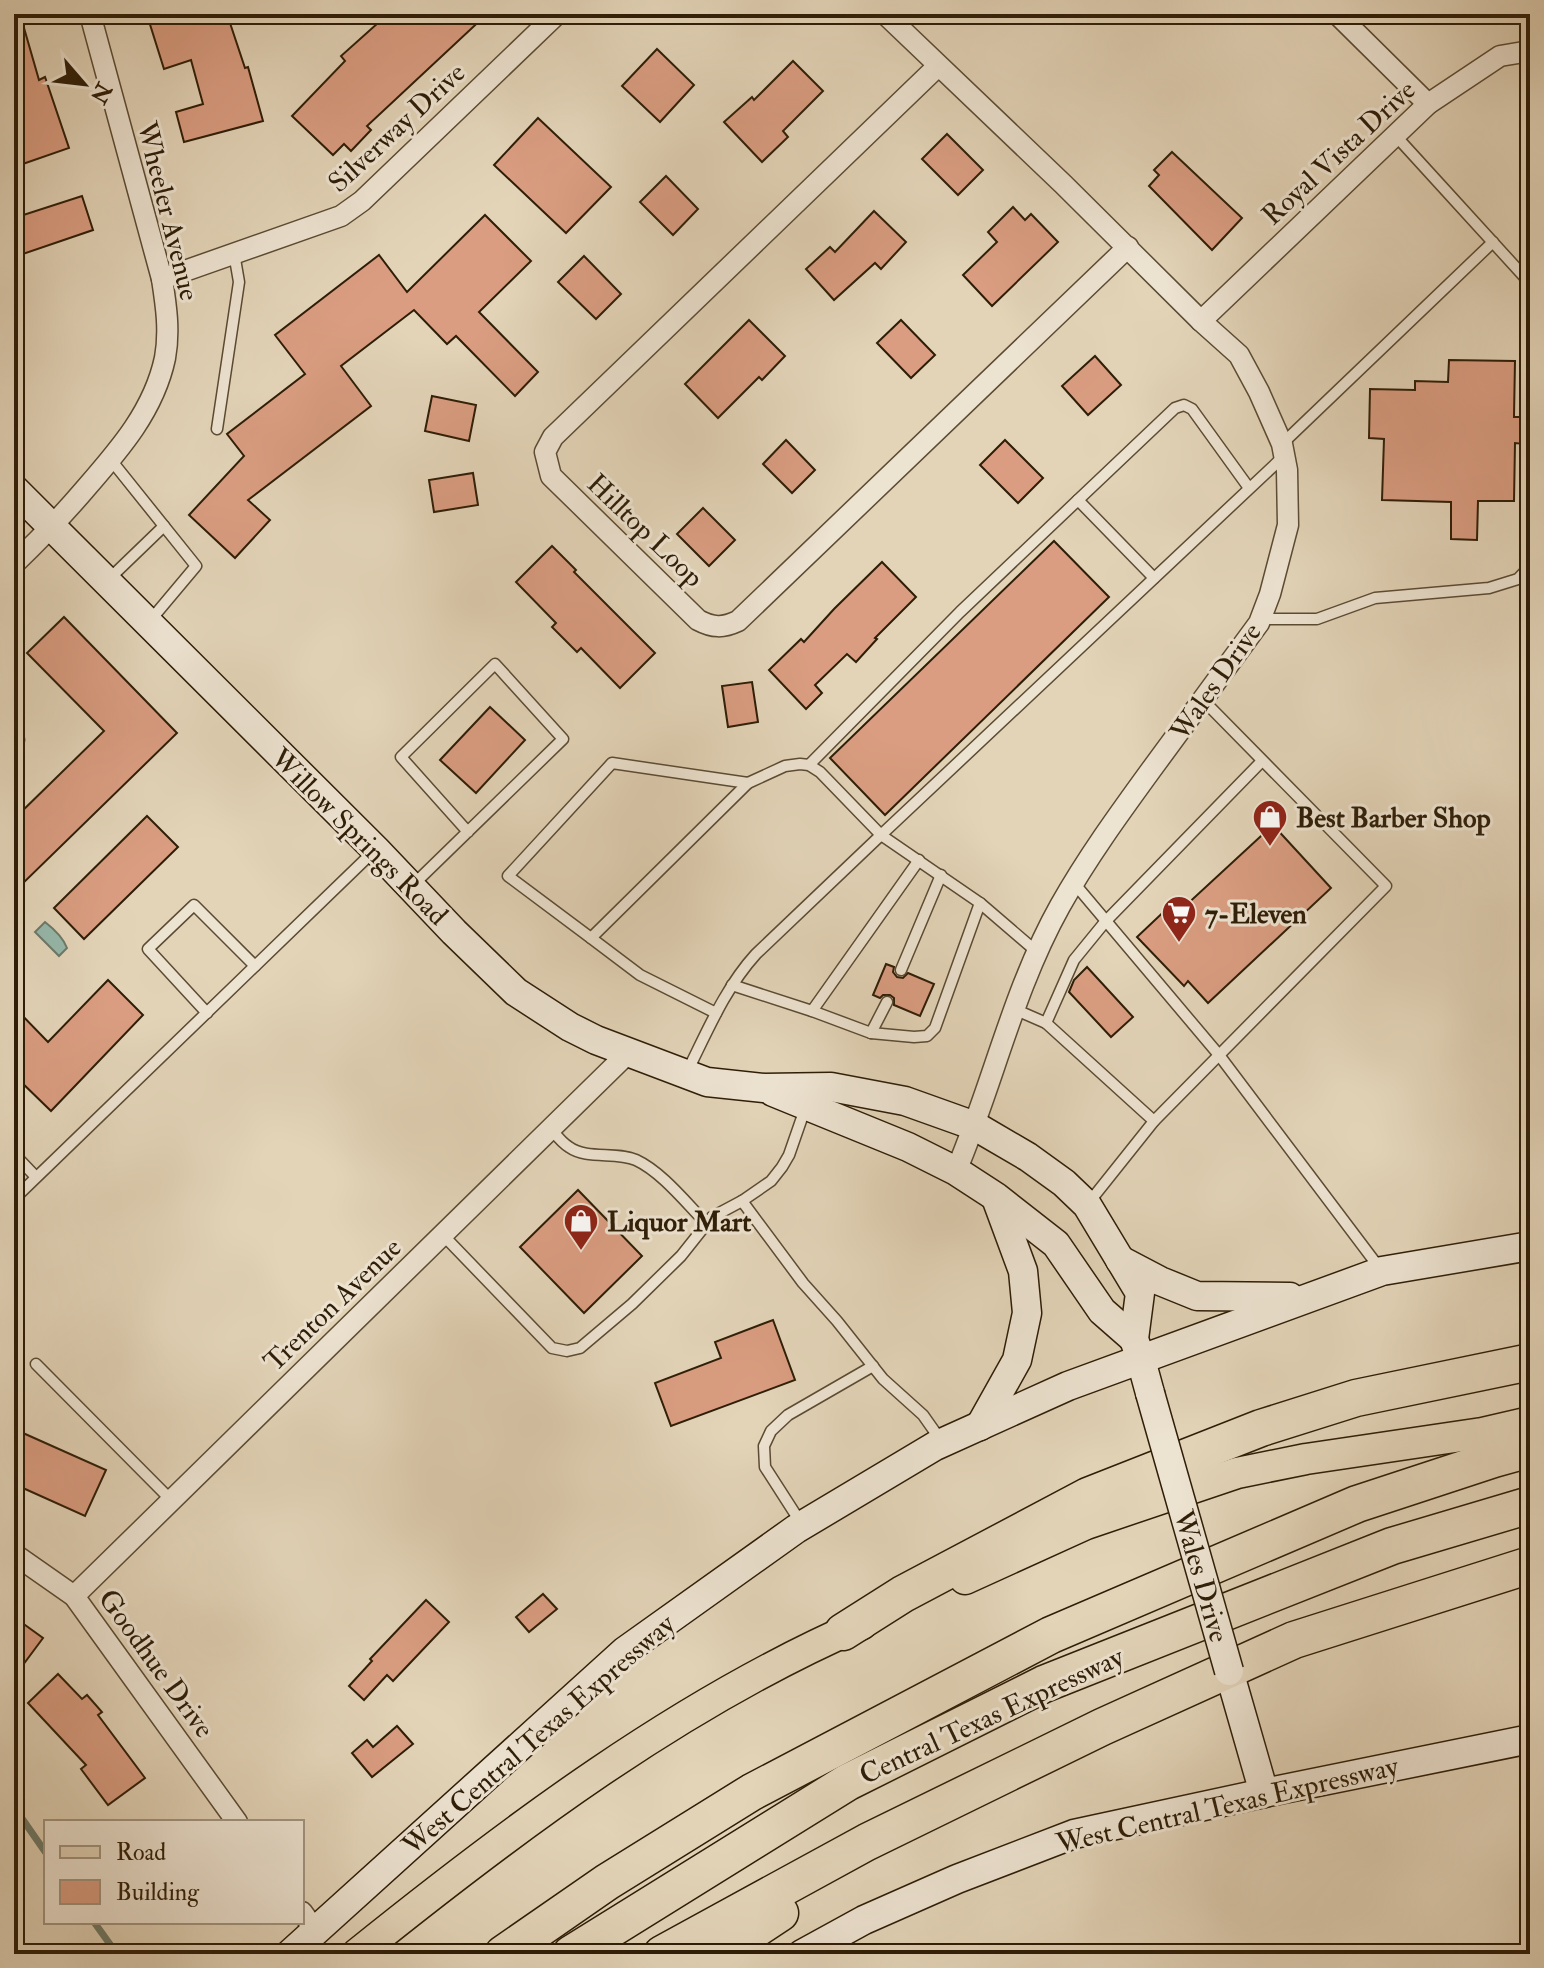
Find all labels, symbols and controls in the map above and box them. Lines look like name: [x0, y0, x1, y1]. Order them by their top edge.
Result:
north arrow: [44, 44, 124, 124]
street label: Silverway Drive: [321, 56, 473, 200]
street label: Royal Vista Drive: [1255, 73, 1423, 233]
text: N: [84, 77, 118, 108]
street label: Wheeler Avenue: [128, 117, 207, 305]
street label: Hilltop Loop: [579, 467, 711, 595]
street label: Wales Drive: [1162, 616, 1270, 748]
street label: Willow Springs Road: [262, 740, 455, 933]
shop icon: Best Barber Shop: [1251, 798, 1289, 848]
place label: Best Barber Shop: [1296, 801, 1491, 836]
supermarket icon: 7-Eleven: [1160, 894, 1198, 944]
place label: 7-Eleven: [1205, 897, 1307, 932]
shop icon: Liquor Mart: [562, 1202, 600, 1252]
place label: Liquor Mart: [607, 1205, 751, 1240]
street label: Trenton Avenue: [257, 1230, 409, 1379]
street label: Wales Drive: [1165, 1505, 1236, 1647]
street label: Goodhue Drive: [90, 1583, 222, 1745]
street label: West Central Texas Expressway: [395, 1607, 683, 1864]
street label: Central Texas Expressway: [854, 1639, 1130, 1793]
street label: West Central Texas Expressway: [1052, 1749, 1402, 1862]
legend: [44, 1820, 304, 1924]
text: Road: [116, 1837, 166, 1868]
text: Building: [116, 1877, 200, 1908]

